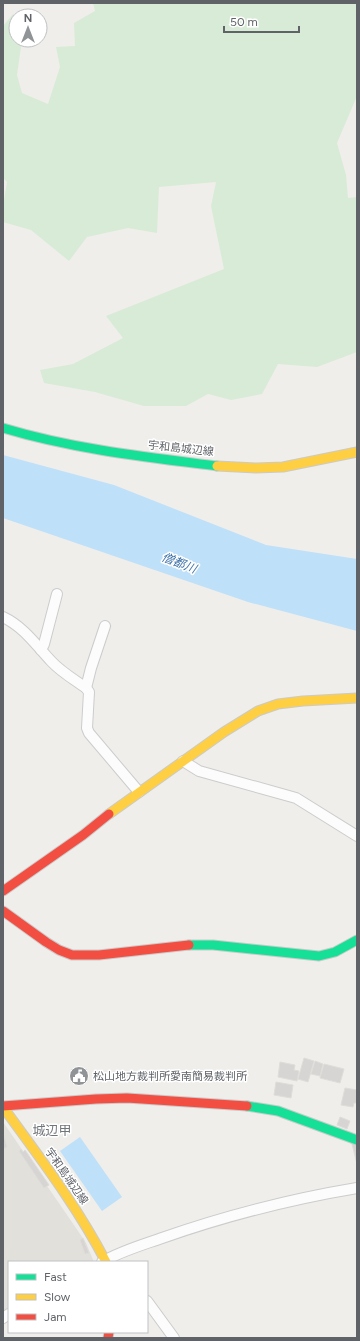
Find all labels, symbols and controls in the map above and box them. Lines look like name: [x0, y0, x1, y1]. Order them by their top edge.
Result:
north arrow: [8, 8, 48, 48]
scale bar: [224, 8, 299, 34]
text: N: [24, 12, 32, 25]
text: 50 m: [230, 15, 258, 29]
street label: 宇和島城辺線: [147, 439, 214, 458]
water label: 僧都川: [160, 550, 200, 577]
public building icon: 松山地方裁判所愛南簡易裁判所: [68, 1065, 90, 1087]
place label: 松山地方裁判所愛南簡易裁判所: [93, 1070, 248, 1083]
district label: 城辺甲: [32, 1123, 72, 1138]
street label: 宇和島城辺線: [42, 1146, 91, 1207]
legend: [8, 1261, 148, 1333]
text: Fast: [44, 1270, 67, 1284]
text: Slow: [44, 1290, 71, 1304]
text: Jam: [44, 1310, 67, 1324]

